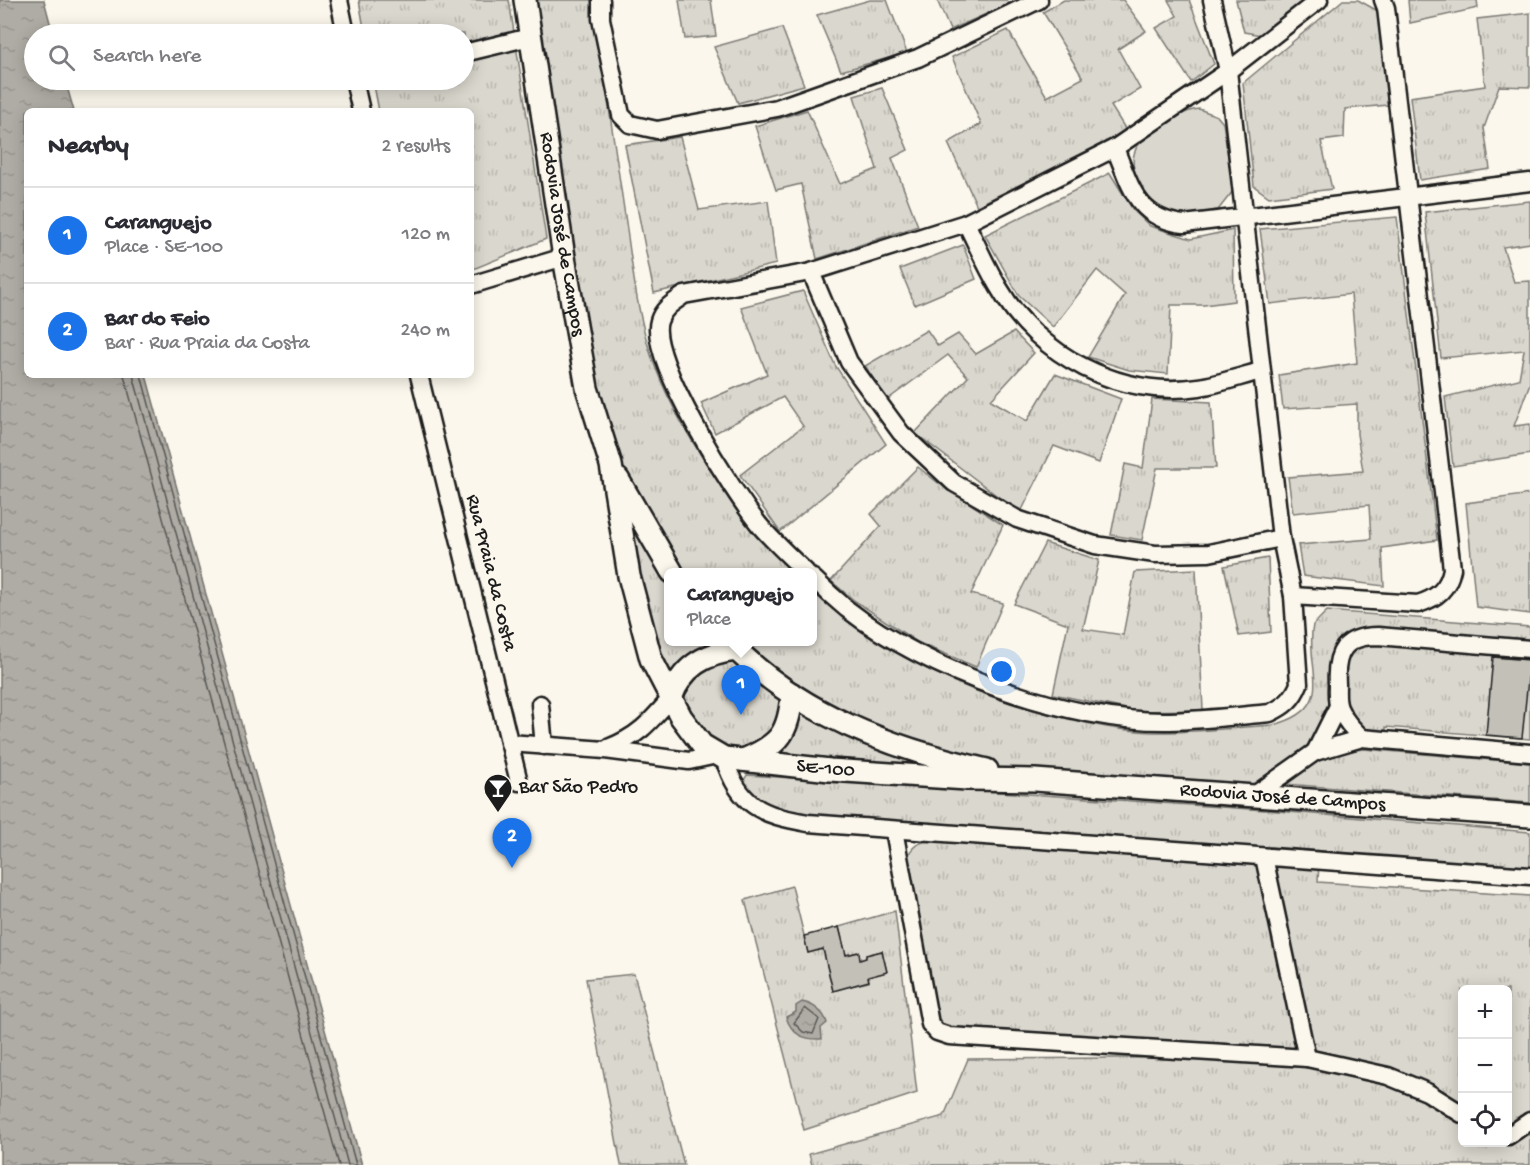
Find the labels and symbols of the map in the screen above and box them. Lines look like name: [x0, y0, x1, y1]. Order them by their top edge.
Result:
street label: Rodovia José de Campos: [534, 131, 589, 338]
street label: Rua Praia da Costa: [459, 492, 521, 655]
your location: [987, 657, 1016, 686]
pin: 1: [722, 666, 760, 715]
street label: SE-100: [795, 755, 856, 783]
bar icon: Bar São Pedro: [482, 772, 514, 814]
place label: Bar São Pedro: [518, 777, 638, 800]
street label: Rodovia José de Campos: [1179, 779, 1387, 817]
pin: 2: [492, 818, 532, 868]

